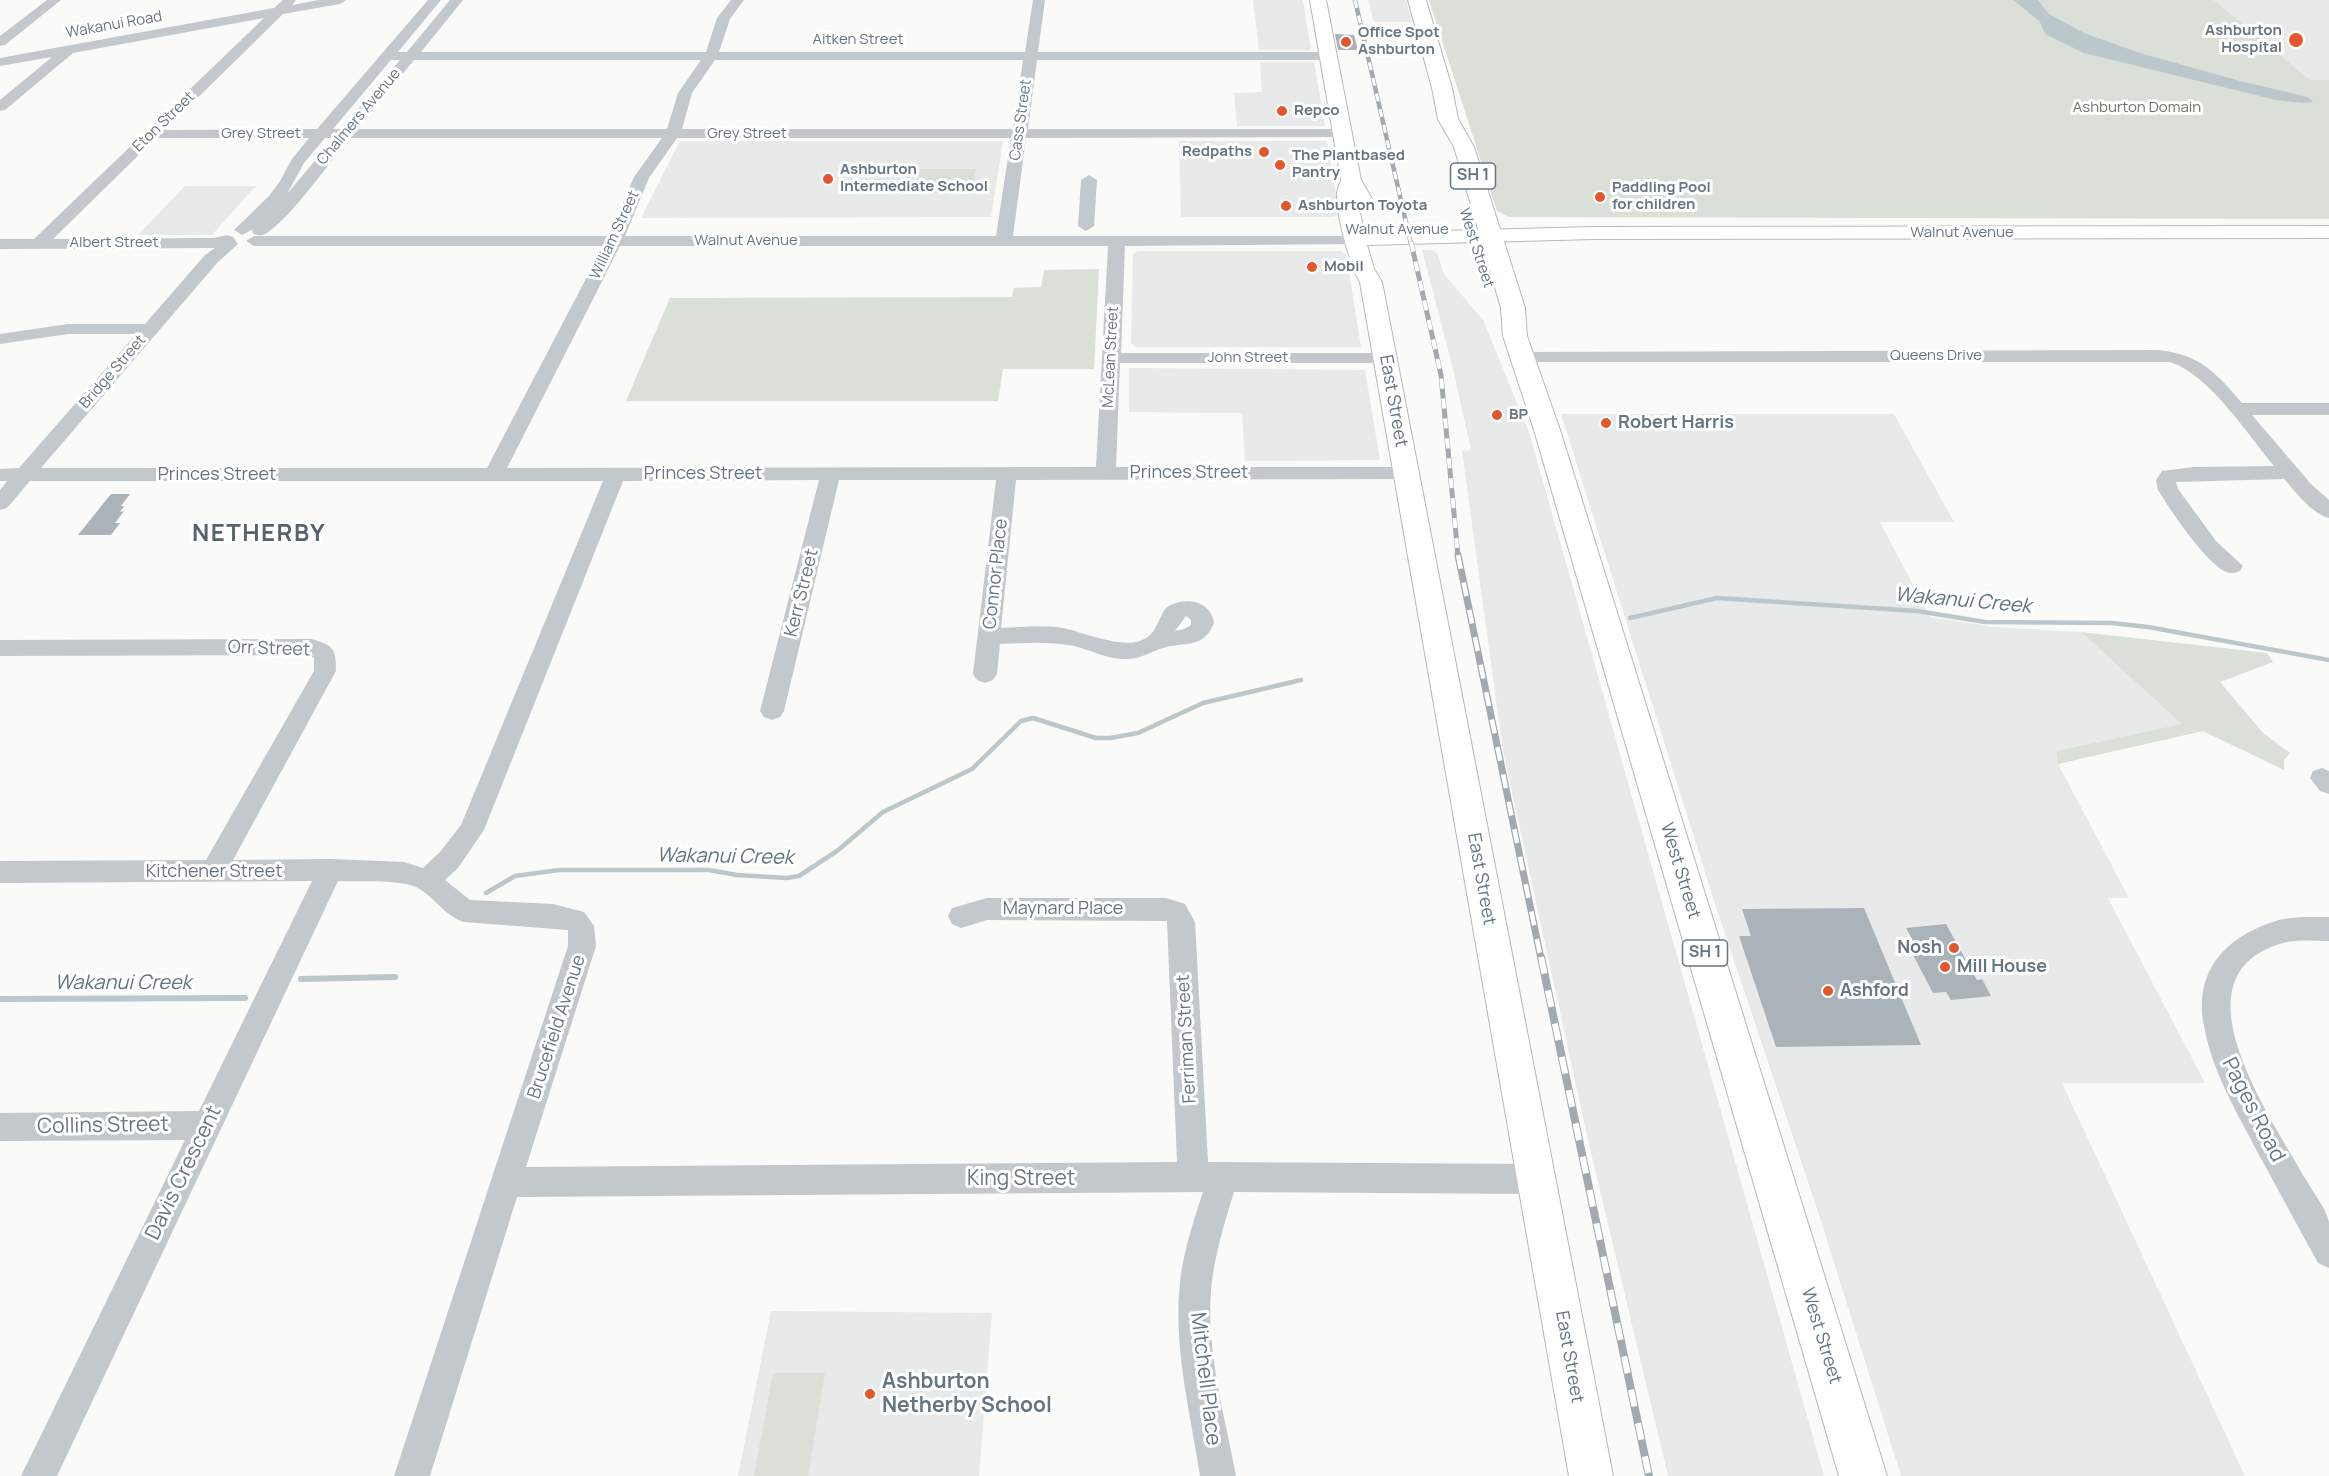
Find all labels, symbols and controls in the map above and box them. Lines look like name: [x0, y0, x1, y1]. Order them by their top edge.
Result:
street label: Wakanui Road: [65, 8, 163, 42]
place label: Ashburton Hospital: [2205, 22, 2282, 57]
place label: Office Spot Ashburton: [1358, 24, 1440, 59]
street label: Aitken Street: [813, 31, 903, 49]
marker: Ashburton Hospital: [2287, 31, 2305, 49]
marker: Office Spot Ashburton: [1339, 35, 1353, 49]
street label: Chalmers Avenue: [313, 65, 405, 169]
street label: Cass Street: [1006, 78, 1036, 162]
street label: Eton Street: [129, 88, 199, 156]
park label: Ashburton Domain: [2073, 99, 2201, 117]
place label: Repco: [1294, 102, 1340, 120]
marker: Repco: [1275, 104, 1289, 118]
street label: Grey Street: [221, 125, 301, 143]
street label: Grey Street: [707, 125, 787, 143]
place label: Redpaths: [1182, 143, 1252, 161]
marker: Redpaths: [1257, 145, 1271, 159]
place label: The Plantbased Pantry: [1292, 147, 1405, 182]
marker: The Plantbased Pantry: [1273, 158, 1287, 172]
place label: Ashburton Intermediate School: [840, 161, 988, 196]
road number: SH 1: [1450, 163, 1496, 189]
marker: Ashburton Intermediate School: [821, 172, 835, 186]
place label: Paddling Pool for children: [1612, 179, 1711, 214]
street label: William Street: [587, 188, 643, 282]
marker: Paddling Pool for children: [1593, 190, 1607, 204]
place label: Ashburton Toyota: [1298, 197, 1427, 215]
marker: Ashburton Toyota: [1279, 199, 1293, 213]
street label: West Street: [1455, 206, 1497, 290]
street label: Walnut Avenue: [1345, 221, 1449, 239]
street label: Walnut Avenue: [1910, 224, 2014, 242]
street label: Walnut Avenue: [694, 232, 798, 250]
street label: Albert Street: [69, 234, 159, 252]
place label: Mobil: [1324, 258, 1364, 276]
marker: Mobil: [1305, 260, 1319, 274]
street label: McLean Street: [1099, 306, 1123, 408]
street label: Bridge Street: [76, 331, 150, 413]
street label: Queens Drive: [1890, 347, 1982, 365]
street label: John Street: [1208, 349, 1288, 367]
street label: East Street: [1374, 353, 1412, 449]
place label: BP: [1509, 406, 1528, 424]
marker: BP: [1490, 408, 1504, 422]
place label: Robert Harris: [1618, 412, 1734, 434]
marker: Robert Harris: [1599, 416, 1613, 430]
street label: Princes Street: [1130, 462, 1248, 484]
street label: Princes Street: [644, 463, 762, 485]
street label: Princes Street: [158, 464, 276, 486]
street label: Connor Place: [979, 518, 1013, 630]
district label: NETHERBY: [192, 520, 326, 548]
street label: Kerr Street: [781, 547, 823, 639]
water label: Wakanui Creek: [1894, 583, 2032, 619]
street label: Orr Street: [227, 637, 311, 661]
street label: West Street: [1655, 820, 1705, 922]
street label: East Street: [1462, 831, 1500, 927]
water label: Wakanui Creek: [656, 844, 794, 870]
street label: Kitchener Street: [146, 861, 282, 883]
street label: Maynard Place: [1003, 898, 1123, 920]
place label: Nosh: [1897, 937, 1942, 959]
road number: SH 1: [1682, 940, 1728, 966]
marker: Nosh: [1947, 941, 1961, 955]
street label: Brucefield Avenue: [524, 952, 590, 1102]
place label: Mill House: [1957, 956, 2047, 978]
marker: Mill House: [1938, 960, 1952, 974]
water label: Wakanui Creek: [55, 971, 191, 995]
street label: Ferriman Street: [1173, 974, 1201, 1104]
place label: Ashford: [1840, 980, 1909, 1002]
marker: Ashford: [1821, 984, 1835, 998]
street label: Pages Road: [2216, 1054, 2290, 1166]
street label: Davis Crescent: [141, 1102, 227, 1244]
street label: Collins Street: [37, 1112, 169, 1140]
street label: King Street: [967, 1166, 1075, 1192]
street label: West Street: [1796, 1285, 1846, 1387]
street label: East Street: [1550, 1309, 1588, 1405]
street label: Mitchell Place: [1184, 1311, 1226, 1447]
place label: Ashburton Netherby School: [882, 1369, 1052, 1419]
marker: Ashburton Netherby School: [863, 1387, 877, 1401]

